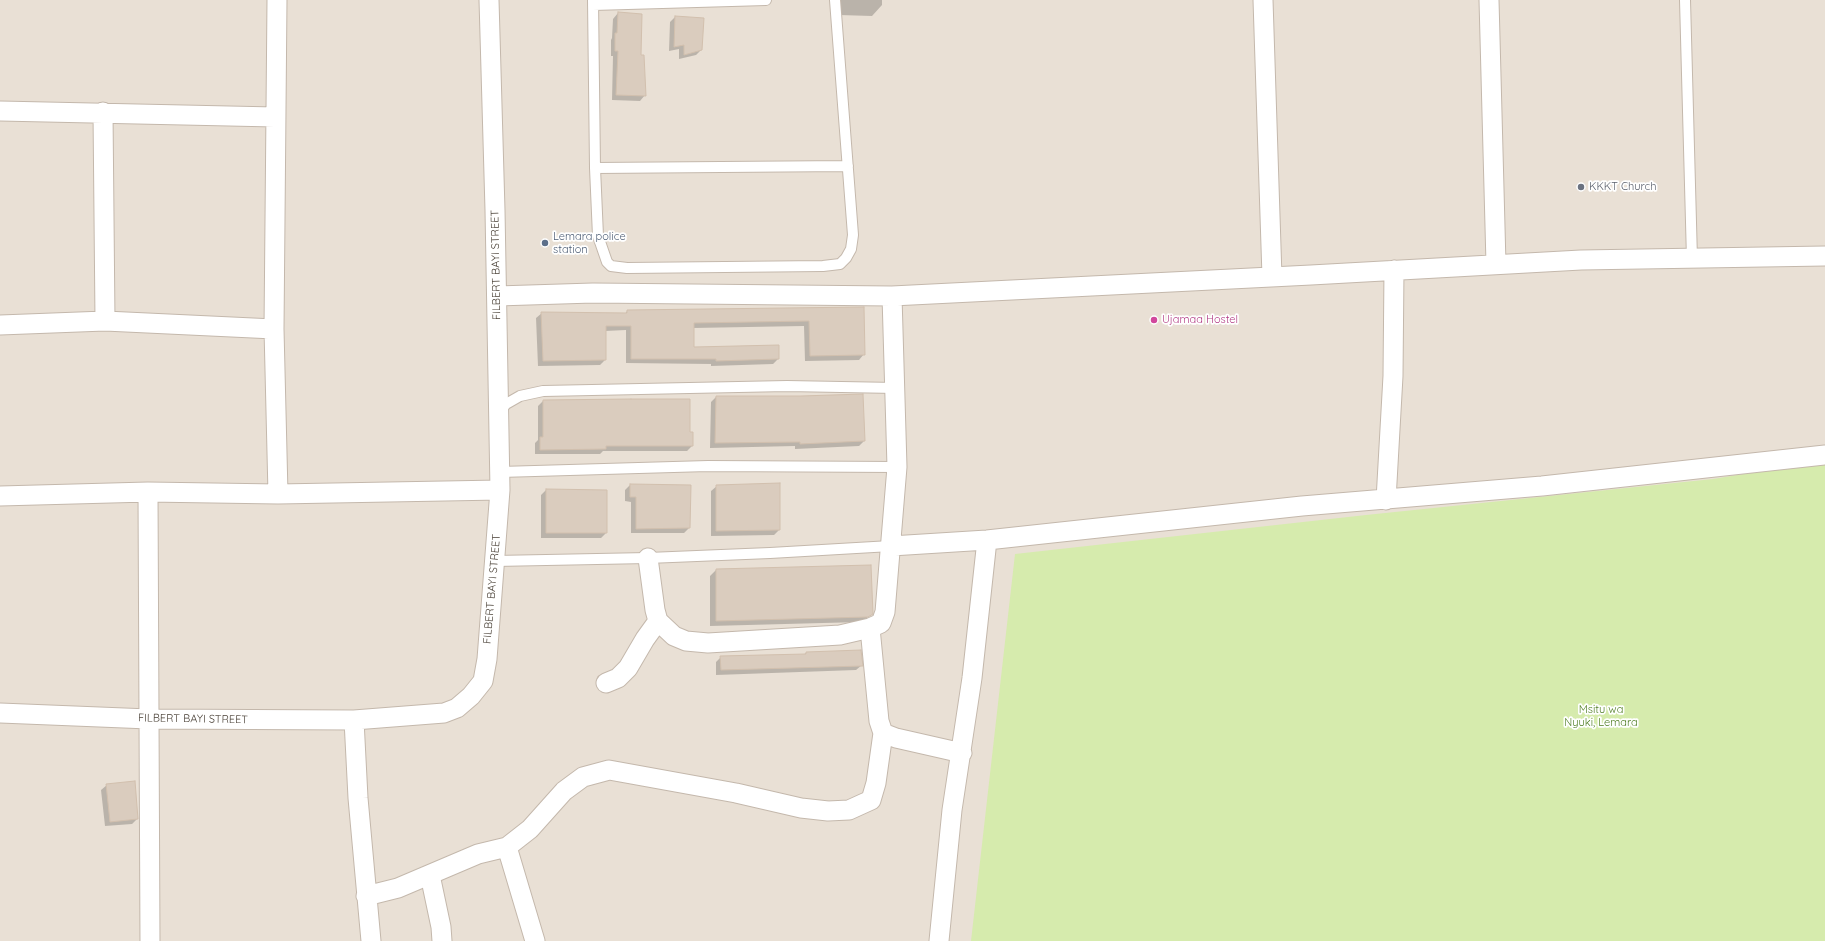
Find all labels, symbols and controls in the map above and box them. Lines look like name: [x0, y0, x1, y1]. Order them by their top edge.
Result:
place label: KKKT Church: [1589, 180, 1657, 194]
marker: KKKT Church: [1576, 182, 1586, 192]
street label: FILBERT BAYI STREET: [488, 210, 504, 320]
place label: Lemara police station: [553, 230, 626, 256]
marker: Lemara police station: [540, 238, 550, 248]
place label: Ujamaa Hostel: [1162, 313, 1238, 327]
marker: Ujamaa Hostel: [1149, 315, 1159, 325]
street label: FILBERT BAYI STREET: [481, 534, 503, 644]
park label: Msitu wa Nyuki, Lemara: [1564, 703, 1638, 729]
street label: FILBERT BAYI STREET: [138, 711, 248, 727]

